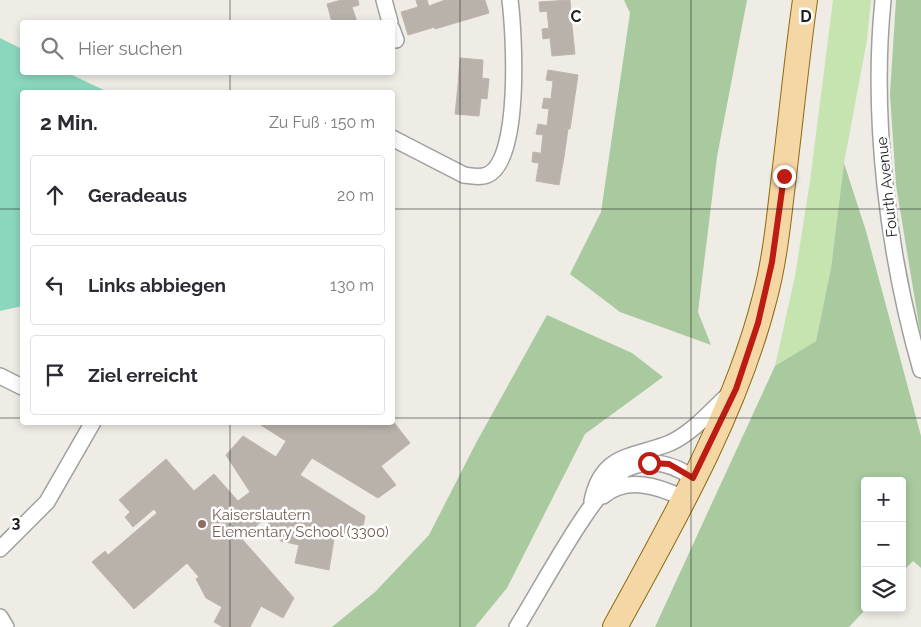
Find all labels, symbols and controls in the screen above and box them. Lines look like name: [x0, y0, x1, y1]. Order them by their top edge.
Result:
text: C: [571, 7, 582, 26]
text: D: [800, 7, 812, 26]
search box: [20, 20, 395, 75]
icon: search: [38, 34, 66, 62]
text: Hier suchen: [78, 37, 183, 59]
text: 2 Min.: [40, 110, 98, 135]
text: Zu Fuß · 150 m: [269, 113, 375, 132]
street label: Fourth Avenue: [873, 136, 901, 238]
route end: [773, 165, 796, 188]
icon: ahead: [41, 181, 69, 209]
text: Geradeaus: [88, 184, 187, 206]
text: 20 m: [337, 186, 374, 205]
icon: left: [41, 271, 69, 299]
text: Links abbiegen: [88, 274, 226, 296]
text: 130 m: [330, 276, 374, 295]
icon: arrive: [41, 361, 69, 389]
text: Ziel erreicht: [88, 364, 198, 386]
route start: [638, 452, 661, 475]
map controls: [861, 477, 906, 612]
button: +: [861, 477, 906, 522]
place label: Kaiserslautern Elementary School (3300): [212, 506, 389, 541]
text: 3: [12, 513, 21, 532]
marker: Kaiserslautern Elementary School (3300): [196, 518, 208, 530]
button: −: [861, 522, 906, 567]
button: layers: [861, 567, 906, 612]

